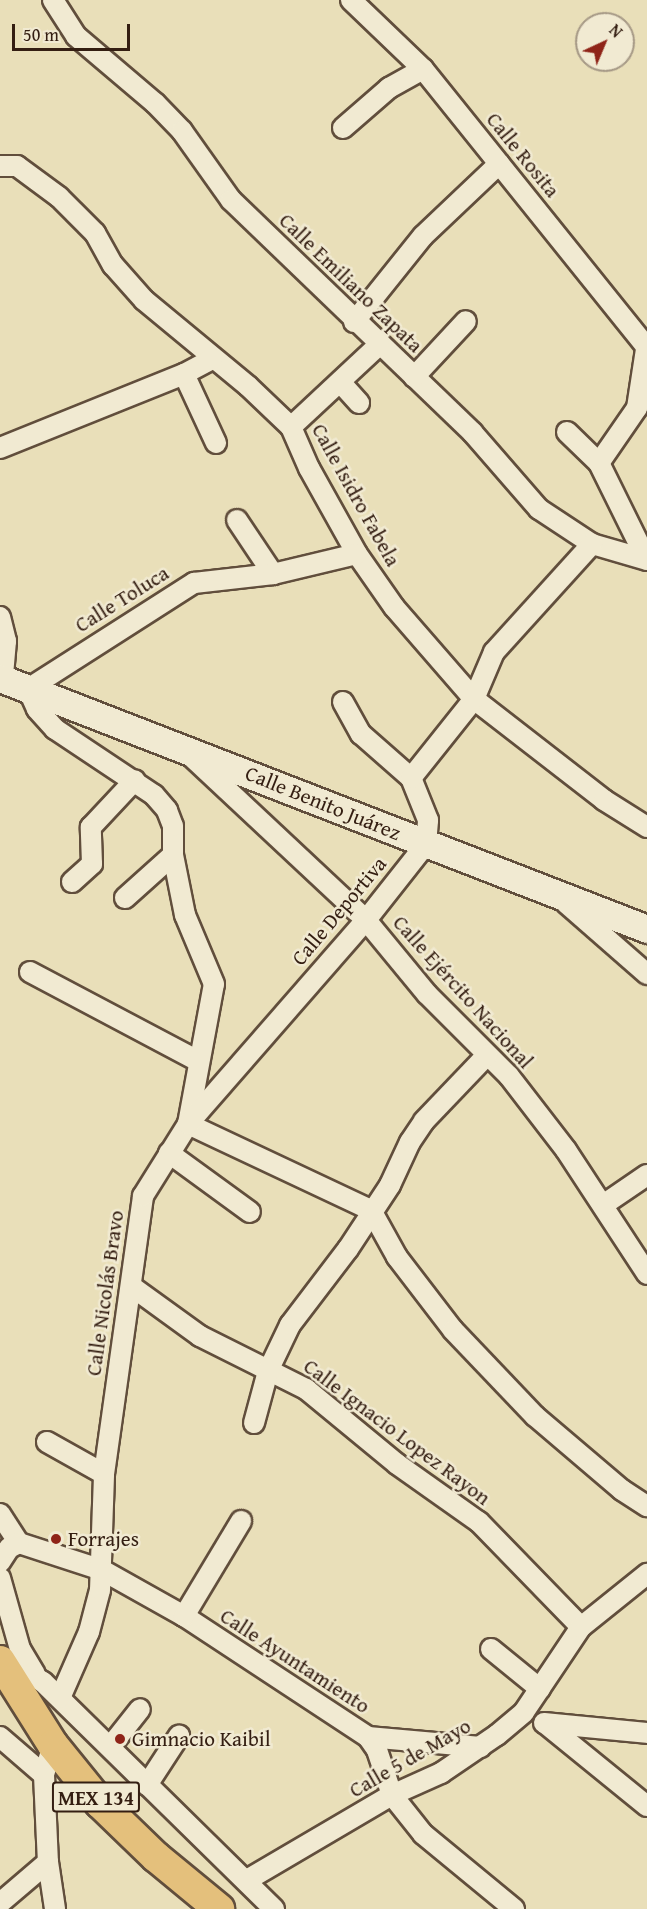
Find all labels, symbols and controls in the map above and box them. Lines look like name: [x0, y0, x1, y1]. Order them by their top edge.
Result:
scale bar: [15, 12, 134, 50]
north arrow: [575, 12, 635, 72]
text: N: [604, 18, 628, 43]
text: 50 m: [23, 21, 59, 48]
street label: Calle Rosita: [481, 107, 565, 203]
street label: Calle Emiliano Zapata: [274, 208, 428, 358]
street label: Calle Isidro Fabela: [306, 419, 406, 571]
street label: Calle Toluca: [70, 560, 174, 638]
street label: Calle Benito Juárez: [242, 760, 404, 846]
street label: Calle Deportiva: [286, 852, 392, 970]
street label: Calle Ejército Nacional: [388, 910, 538, 1074]
street label: Calle Nicolás Bravo: [81, 1209, 129, 1377]
street label: Calle Ignacio Lopez Rayon: [299, 1354, 495, 1510]
place label: Forrajes: [68, 1526, 139, 1552]
marker: Forrajes: [49, 1532, 63, 1546]
street label: Calle Ayuntamiento: [216, 1603, 374, 1719]
street label: Calle 5 de Mayo: [345, 1713, 475, 1803]
place label: Gimnacio Kaibil: [132, 1726, 271, 1752]
marker: Gimnacio Kaibil: [113, 1732, 127, 1746]
road number: MEX 134: [51, 1780, 141, 1814]

